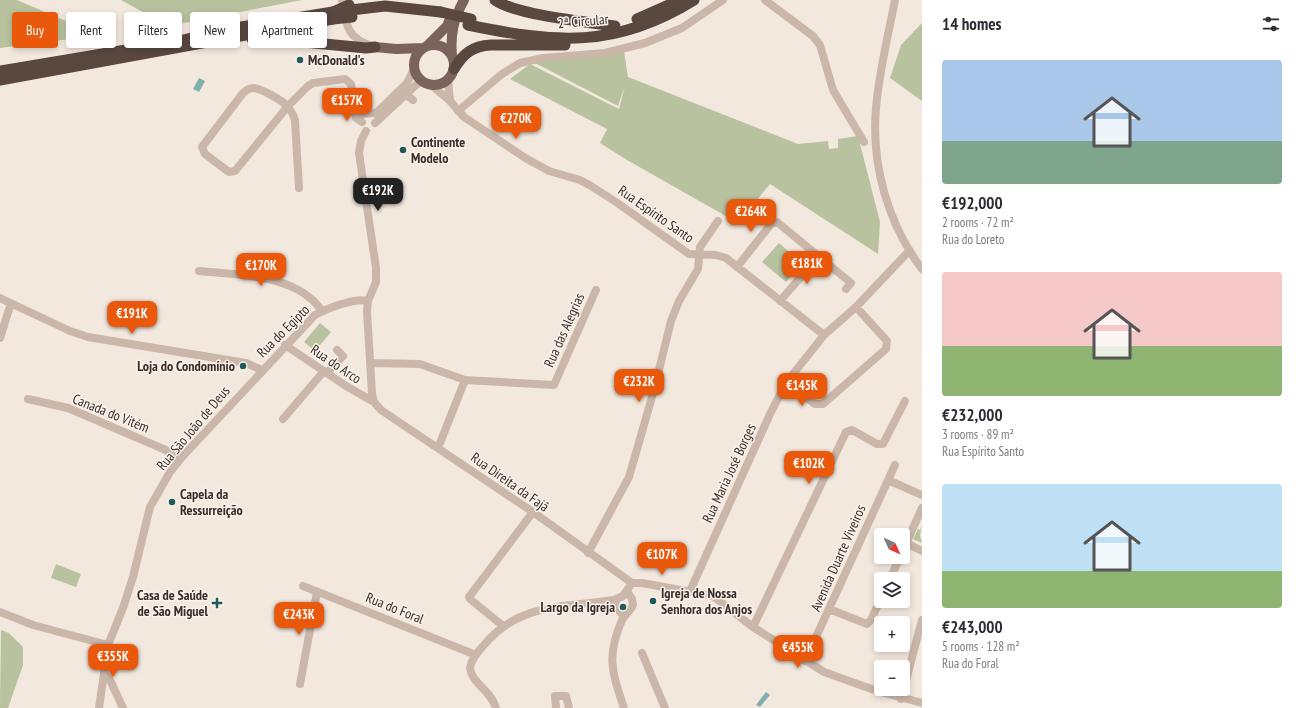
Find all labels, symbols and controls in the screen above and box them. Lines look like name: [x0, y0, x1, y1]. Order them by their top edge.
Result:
street label: 2ª Circular: [557, 10, 609, 32]
chip: Buy: [12, 12, 58, 48]
chip: Rent: [66, 12, 116, 48]
chip: Filters: [124, 12, 182, 48]
chip: New: [190, 12, 240, 48]
chip: Apartment: [248, 12, 327, 48]
text: 14 homes: [942, 13, 1001, 35]
icon: filters: [1260, 13, 1282, 35]
place label: McDonald's: [308, 51, 365, 69]
marker: McDonald's: [295, 55, 305, 65]
icon: home: [1076, 86, 1148, 158]
pin: €157K: [319, 88, 375, 122]
text: €157K: [331, 92, 363, 109]
pin: €270K: [488, 106, 544, 140]
text: €270K: [500, 110, 532, 127]
place label: Continente Modelo: [411, 133, 465, 167]
marker: Continente Modelo: [398, 145, 408, 155]
pin: €192K: [350, 178, 406, 212]
street label: Rua Espírito Santo: [615, 181, 697, 247]
text: €192K: [362, 182, 394, 199]
text: €192,000: [942, 192, 1003, 214]
pin: €264K: [723, 199, 779, 233]
text: €264K: [735, 203, 767, 220]
text: 2 rooms · 72 m²: [942, 214, 1014, 231]
text: Rua do Loreto: [942, 231, 1004, 248]
pin: €181K: [779, 251, 835, 285]
pin: €170K: [233, 253, 289, 287]
text: €181K: [791, 255, 823, 272]
text: €170K: [245, 257, 277, 274]
street label: Rua das Alegrias: [540, 290, 588, 370]
icon: home: [1076, 298, 1148, 370]
pin: €191K: [104, 301, 160, 335]
street label: Rua do Egipto: [253, 301, 313, 361]
text: €191K: [116, 305, 148, 322]
street label: Rua do Arco: [307, 341, 365, 387]
place label: Loja do Condomínio: [137, 357, 235, 375]
marker: Loja do Condomínio: [238, 361, 248, 371]
pin: €232K: [611, 369, 667, 403]
text: €232K: [623, 373, 655, 390]
pin: €145K: [774, 373, 830, 407]
text: €145K: [786, 377, 818, 394]
street label: Rua São João de Deus: [152, 382, 234, 474]
street label: Canada do Vitém: [70, 389, 152, 437]
text: €232,000: [942, 404, 1003, 426]
street label: Rua Maria José Borges: [698, 420, 760, 525]
text: 3 rooms · 89 m²: [942, 426, 1014, 443]
text: Rua Espírito Santo: [942, 443, 1024, 460]
street label: Rua Direita da Fajã: [467, 448, 553, 516]
pin: €102K: [781, 451, 837, 485]
text: €102K: [793, 455, 825, 472]
place label: Capela da Ressurreição: [180, 485, 243, 519]
marker: Capela da Ressurreição: [167, 497, 177, 507]
street label: Avenida Duarte Viveiros: [806, 502, 870, 614]
icon: home: [1076, 510, 1148, 582]
north arrow: [874, 528, 910, 564]
map controls: [874, 528, 910, 696]
pin: €107K: [634, 542, 690, 576]
text: €107K: [646, 546, 678, 563]
button: layers: [874, 572, 910, 608]
place label: Igreja de Nossa Senhora dos Anjos: [661, 584, 752, 618]
place label: Casa de Saúde de São Miguel: [137, 586, 209, 620]
street label: Rua do Foral: [363, 588, 427, 628]
marker: Igreja de Nossa Senhora dos Anjos: [648, 596, 658, 606]
marker: Casa de Saúde de São Miguel: [211, 597, 223, 609]
place label: Largo da Igreja: [540, 598, 615, 616]
pin: €243K: [271, 602, 327, 636]
marker: Largo da Igreja: [618, 602, 628, 612]
text: €243K: [283, 606, 315, 623]
button: +: [874, 616, 910, 652]
text: €243,000: [942, 616, 1003, 638]
pin: €455K: [770, 635, 826, 669]
text: 5 rooms · 128 m²: [942, 638, 1020, 655]
text: €455K: [782, 639, 814, 656]
pin: €355K: [85, 644, 141, 678]
text: €355K: [97, 648, 129, 665]
text: Rua do Foral: [942, 655, 999, 672]
button: −: [874, 660, 910, 696]

